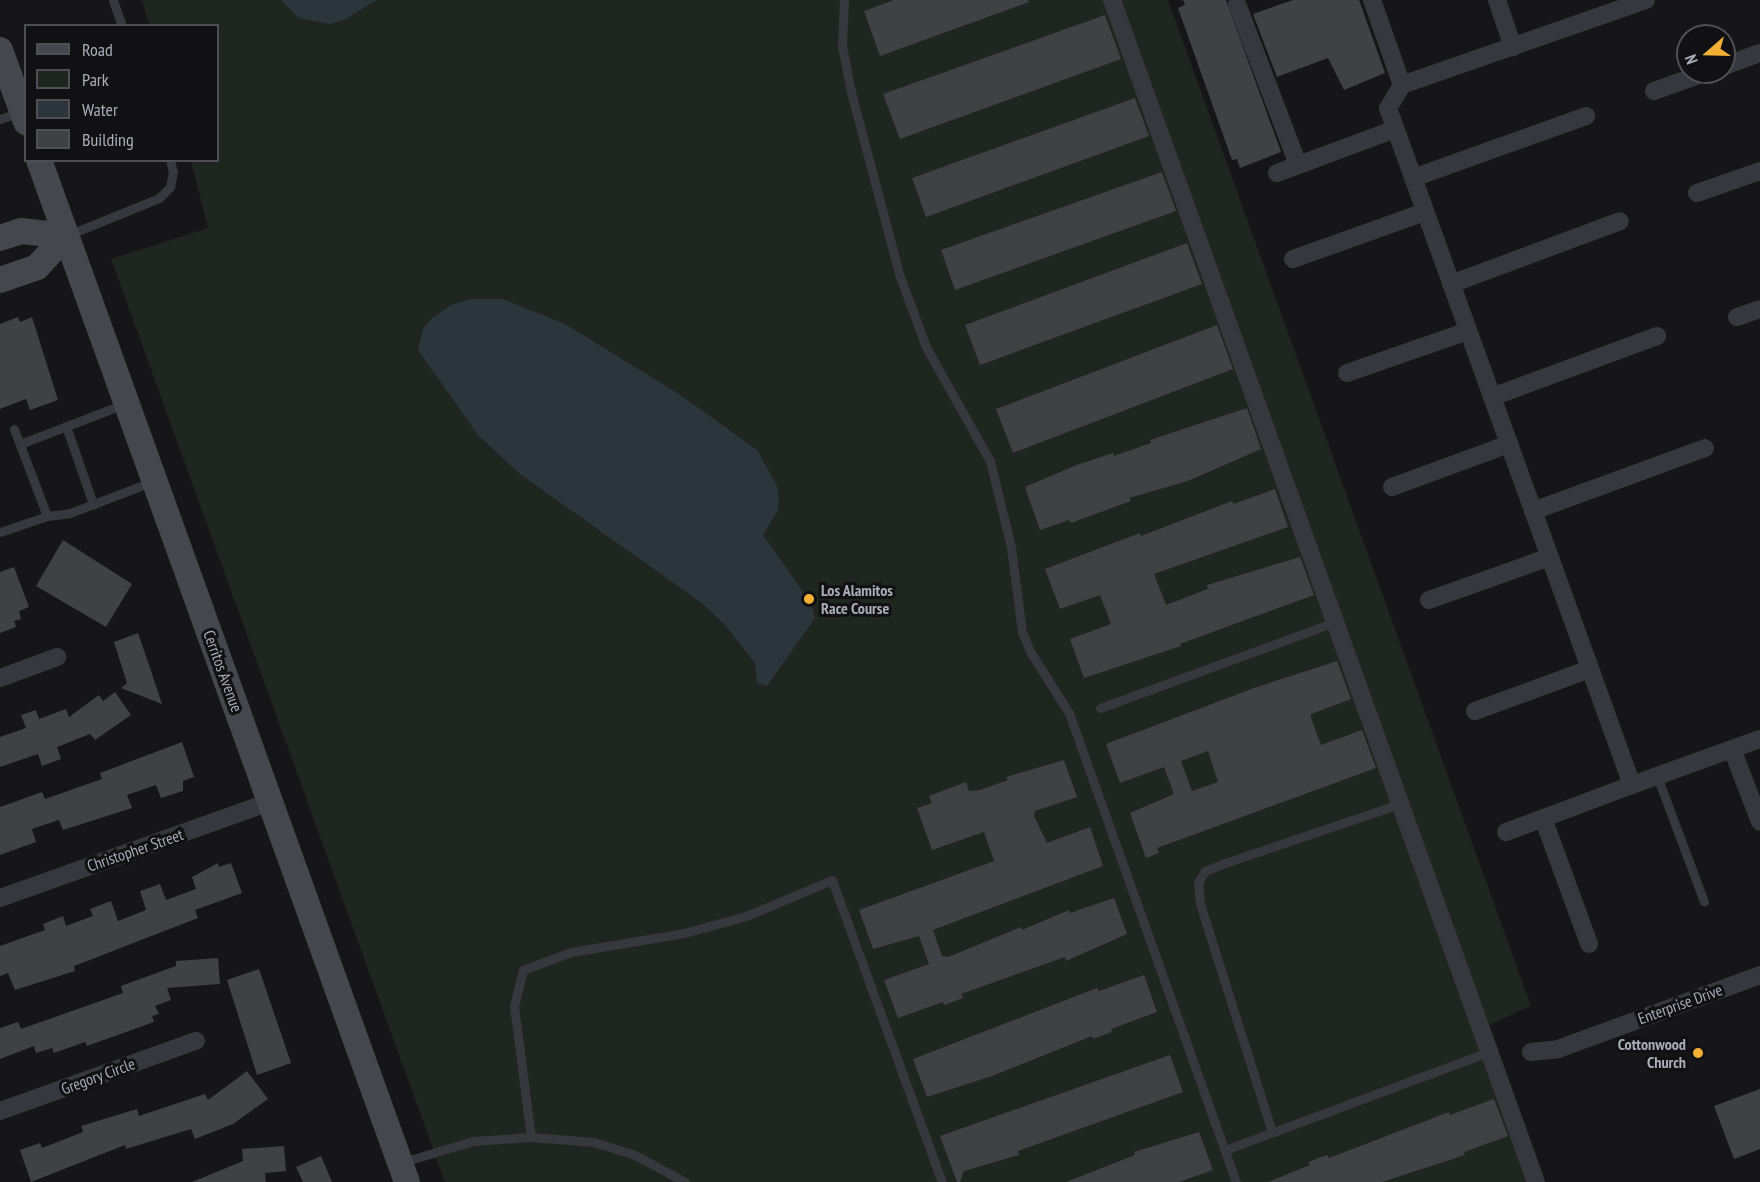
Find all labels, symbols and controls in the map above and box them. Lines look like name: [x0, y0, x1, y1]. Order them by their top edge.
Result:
legend: [24, 24, 219, 162]
north arrow: [1676, 24, 1736, 84]
text: Road: [82, 38, 113, 61]
text: N: [1680, 52, 1702, 67]
text: Park: [82, 68, 109, 91]
text: Water: [82, 98, 118, 121]
text: Building: [82, 128, 134, 151]
place label: Los Alamitos Race Course: [821, 580, 893, 618]
marker: Los Alamitos Race Course: [802, 592, 816, 606]
street label: Cerritos Avenue: [199, 627, 247, 715]
street label: Christopher Street: [84, 825, 186, 875]
street label: Enterprise Drive: [1635, 980, 1725, 1028]
place label: Cottonwood Church: [1618, 1034, 1686, 1072]
marker: Cottonwood Church: [1691, 1046, 1705, 1060]
street label: Gregory Circle: [58, 1054, 138, 1098]

